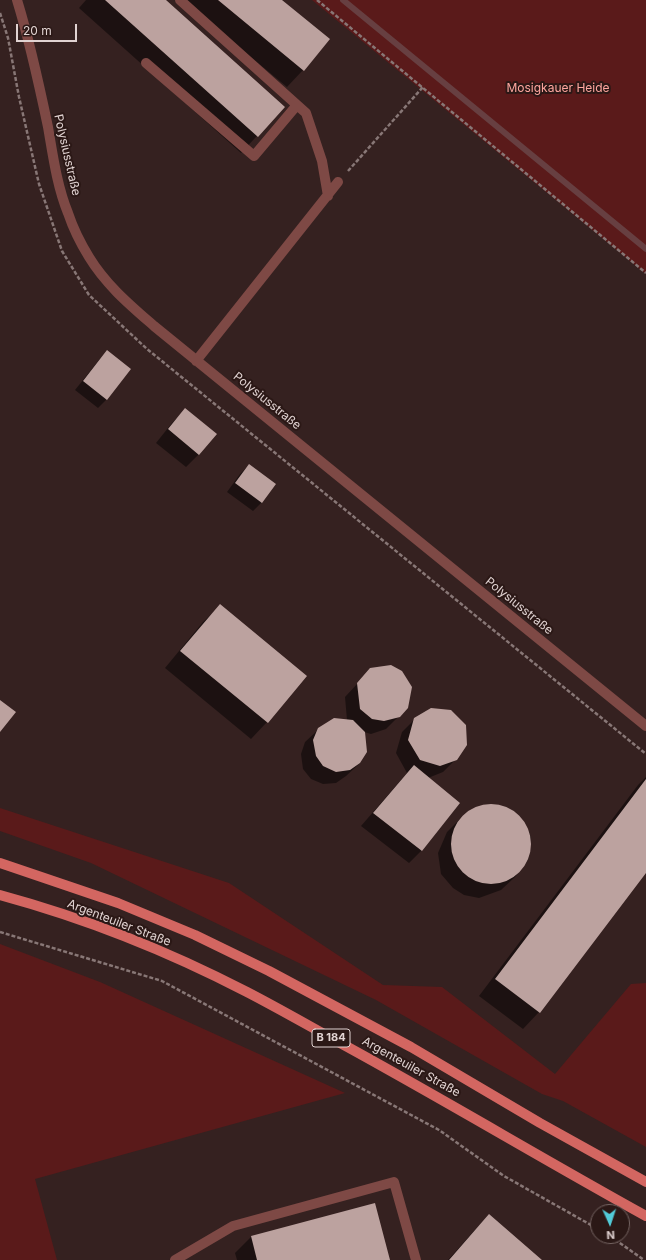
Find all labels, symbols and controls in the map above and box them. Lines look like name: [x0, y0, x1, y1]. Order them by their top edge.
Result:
scale bar: [18, 16, 79, 42]
text: 20 m: [23, 23, 52, 38]
park label: Mosigkauer Heide: [506, 81, 610, 95]
street label: Polysiusstraße: [51, 113, 83, 197]
street label: Polysiusstraße: [230, 369, 304, 433]
street label: Polysiusstraße: [482, 574, 556, 638]
street label: Argenteuiler Straße: [65, 897, 173, 949]
road number: B 184: [312, 1029, 350, 1047]
street label: Argenteuiler Straße: [359, 1034, 463, 1100]
north arrow: [590, 1204, 630, 1244]
text: N: [606, 1228, 615, 1242]

